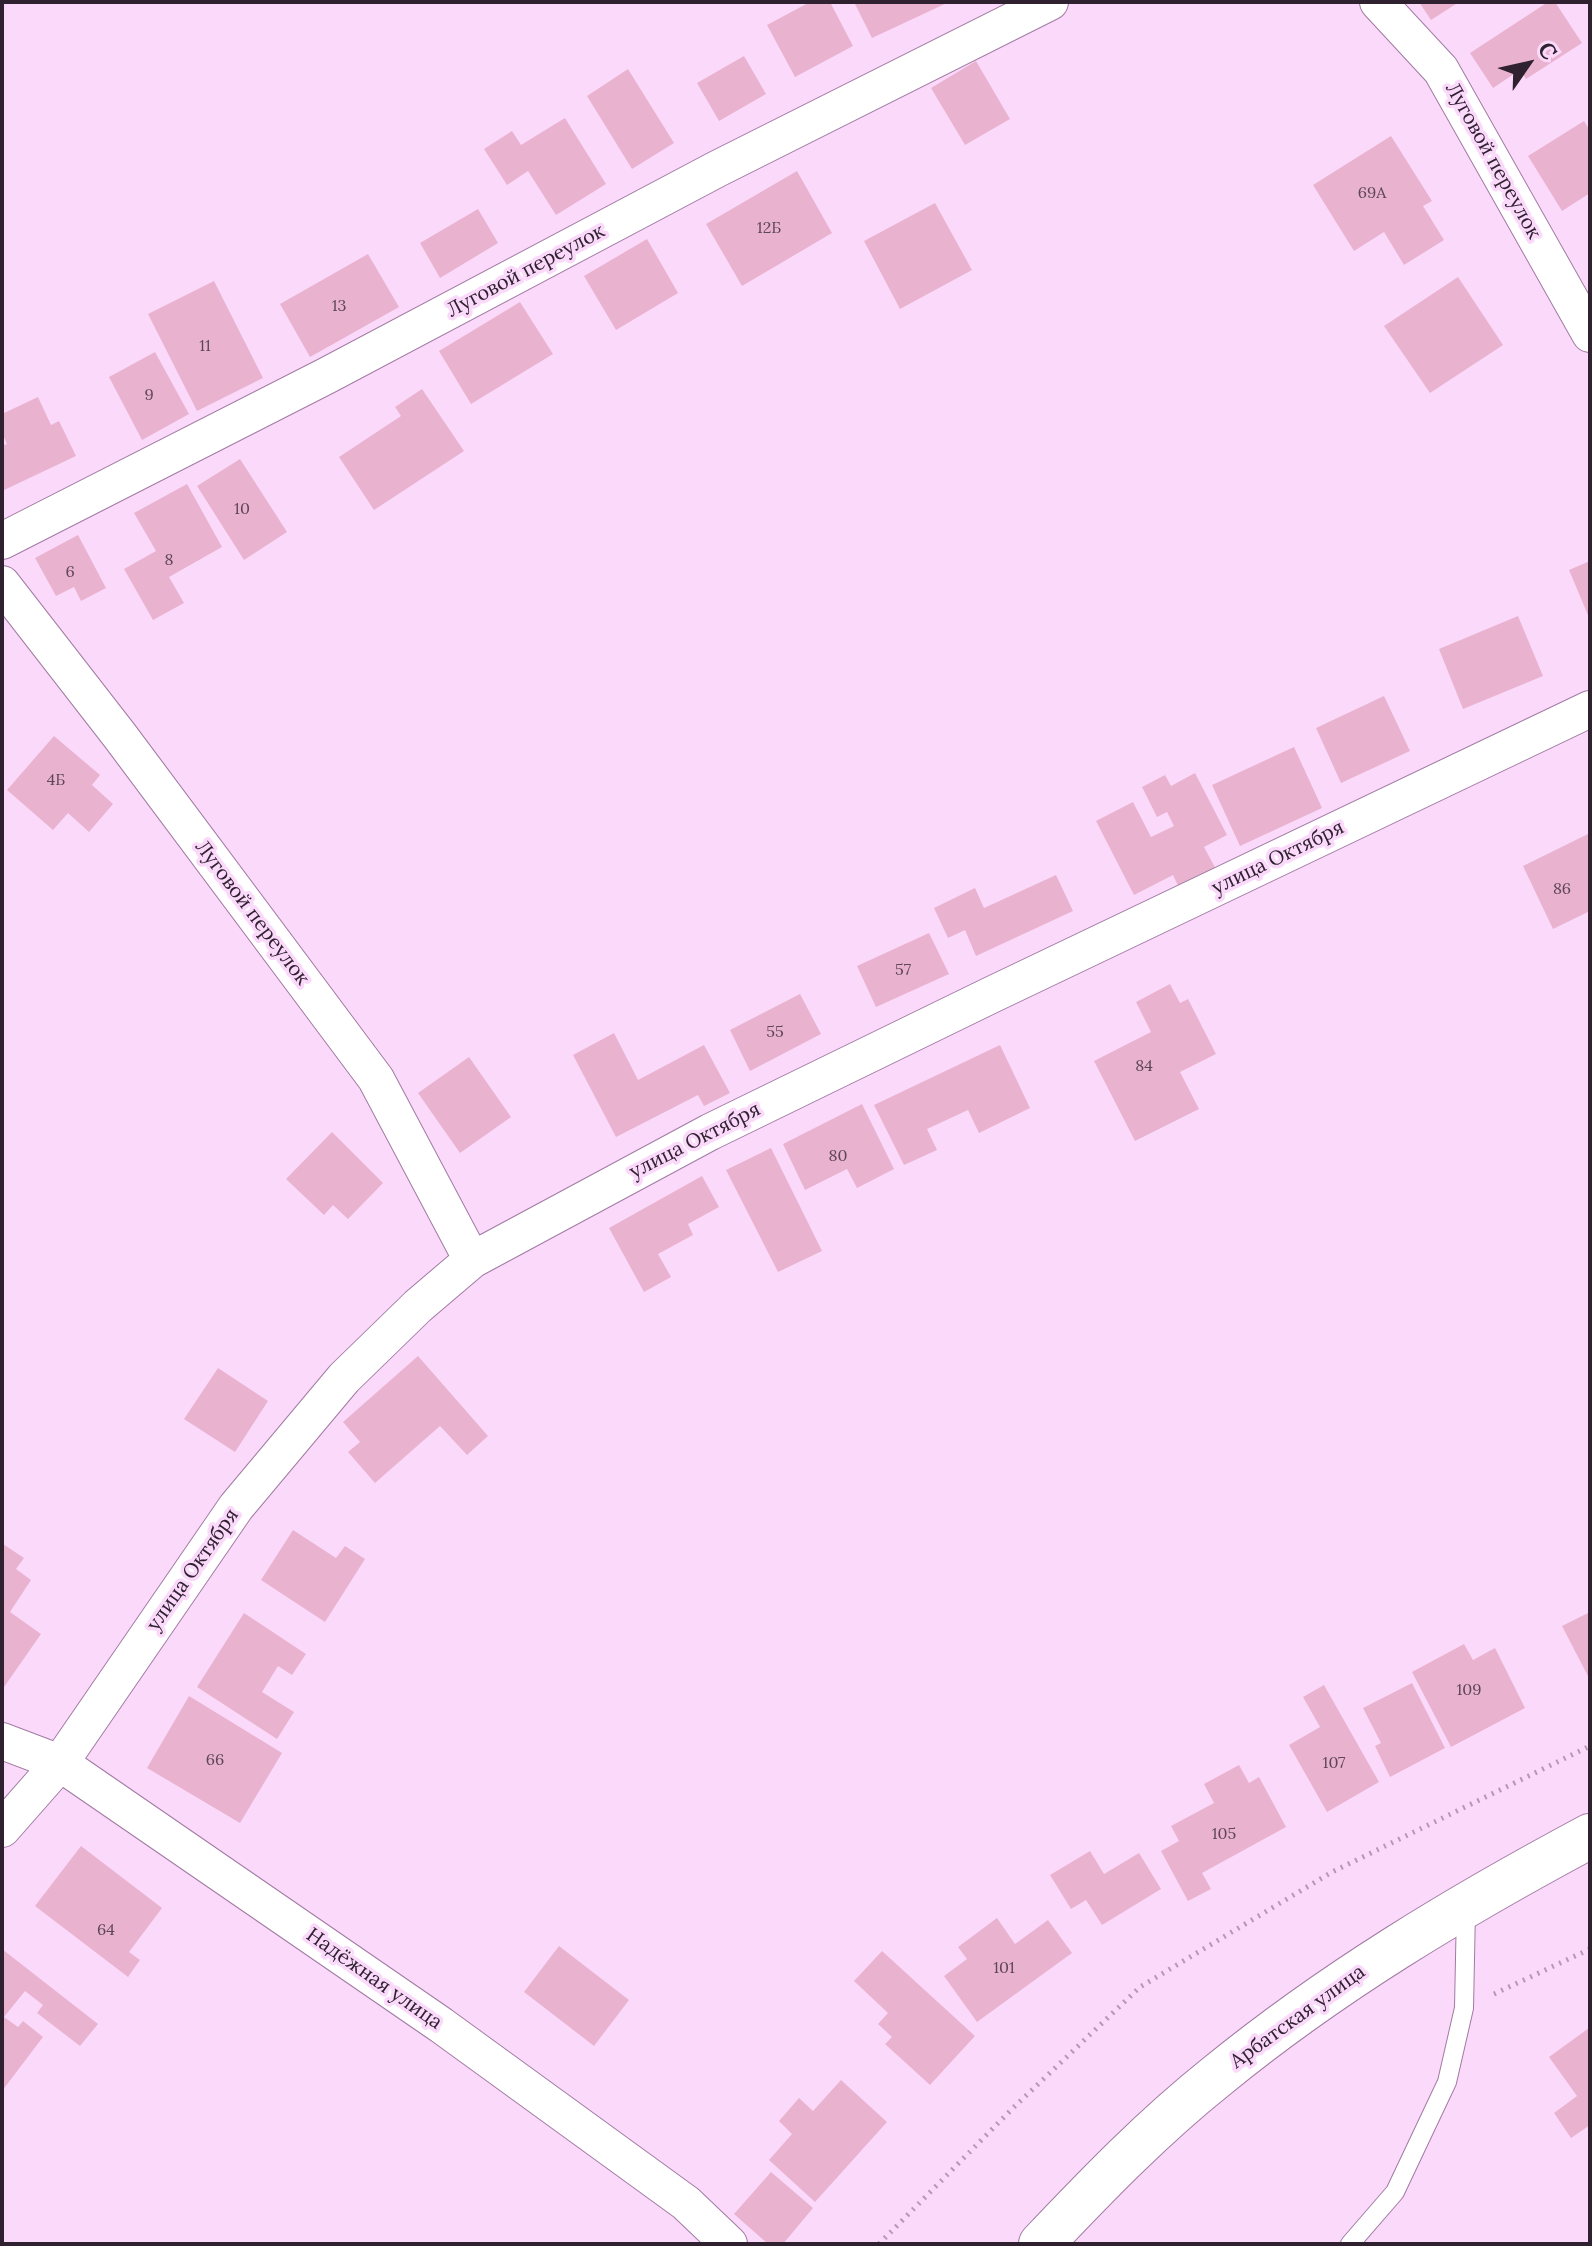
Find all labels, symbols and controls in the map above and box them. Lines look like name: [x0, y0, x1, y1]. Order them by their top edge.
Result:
north arrow: [1488, 24, 1568, 104]
text: С: [1532, 36, 1564, 65]
street label: Луговой переулок: [1440, 79, 1546, 243]
house number: 69А: [1358, 183, 1386, 203]
house number: 12Б: [757, 218, 781, 238]
street label: Луговой переулок: [443, 219, 609, 323]
house number: 13: [332, 296, 346, 316]
house number: 11: [199, 336, 211, 356]
house number: 9: [144, 385, 154, 405]
house number: 10: [234, 499, 250, 519]
house number: 8: [165, 550, 173, 570]
house number: 6: [65, 562, 75, 582]
house number: 4Б: [47, 770, 65, 790]
street label: улица Октября: [1208, 816, 1348, 900]
street label: Луговой переулок: [190, 836, 314, 990]
house number: 86: [1553, 879, 1571, 899]
house number: 57: [895, 960, 911, 980]
house number: 55: [766, 1022, 784, 1042]
house number: 84: [1135, 1056, 1153, 1076]
street label: улица Октября: [625, 1098, 765, 1184]
house number: 80: [829, 1146, 847, 1166]
street label: улица Октября: [142, 1504, 244, 1636]
house number: 109: [1456, 1680, 1482, 1700]
house number: 66: [206, 1750, 224, 1770]
house number: 107: [1323, 1753, 1345, 1773]
house number: 105: [1212, 1824, 1236, 1844]
house number: 64: [97, 1920, 115, 1940]
street label: Надёжная улица: [301, 1923, 447, 2035]
house number: 101: [993, 1958, 1015, 1978]
street label: Арбатская улица: [1226, 1960, 1370, 2074]

